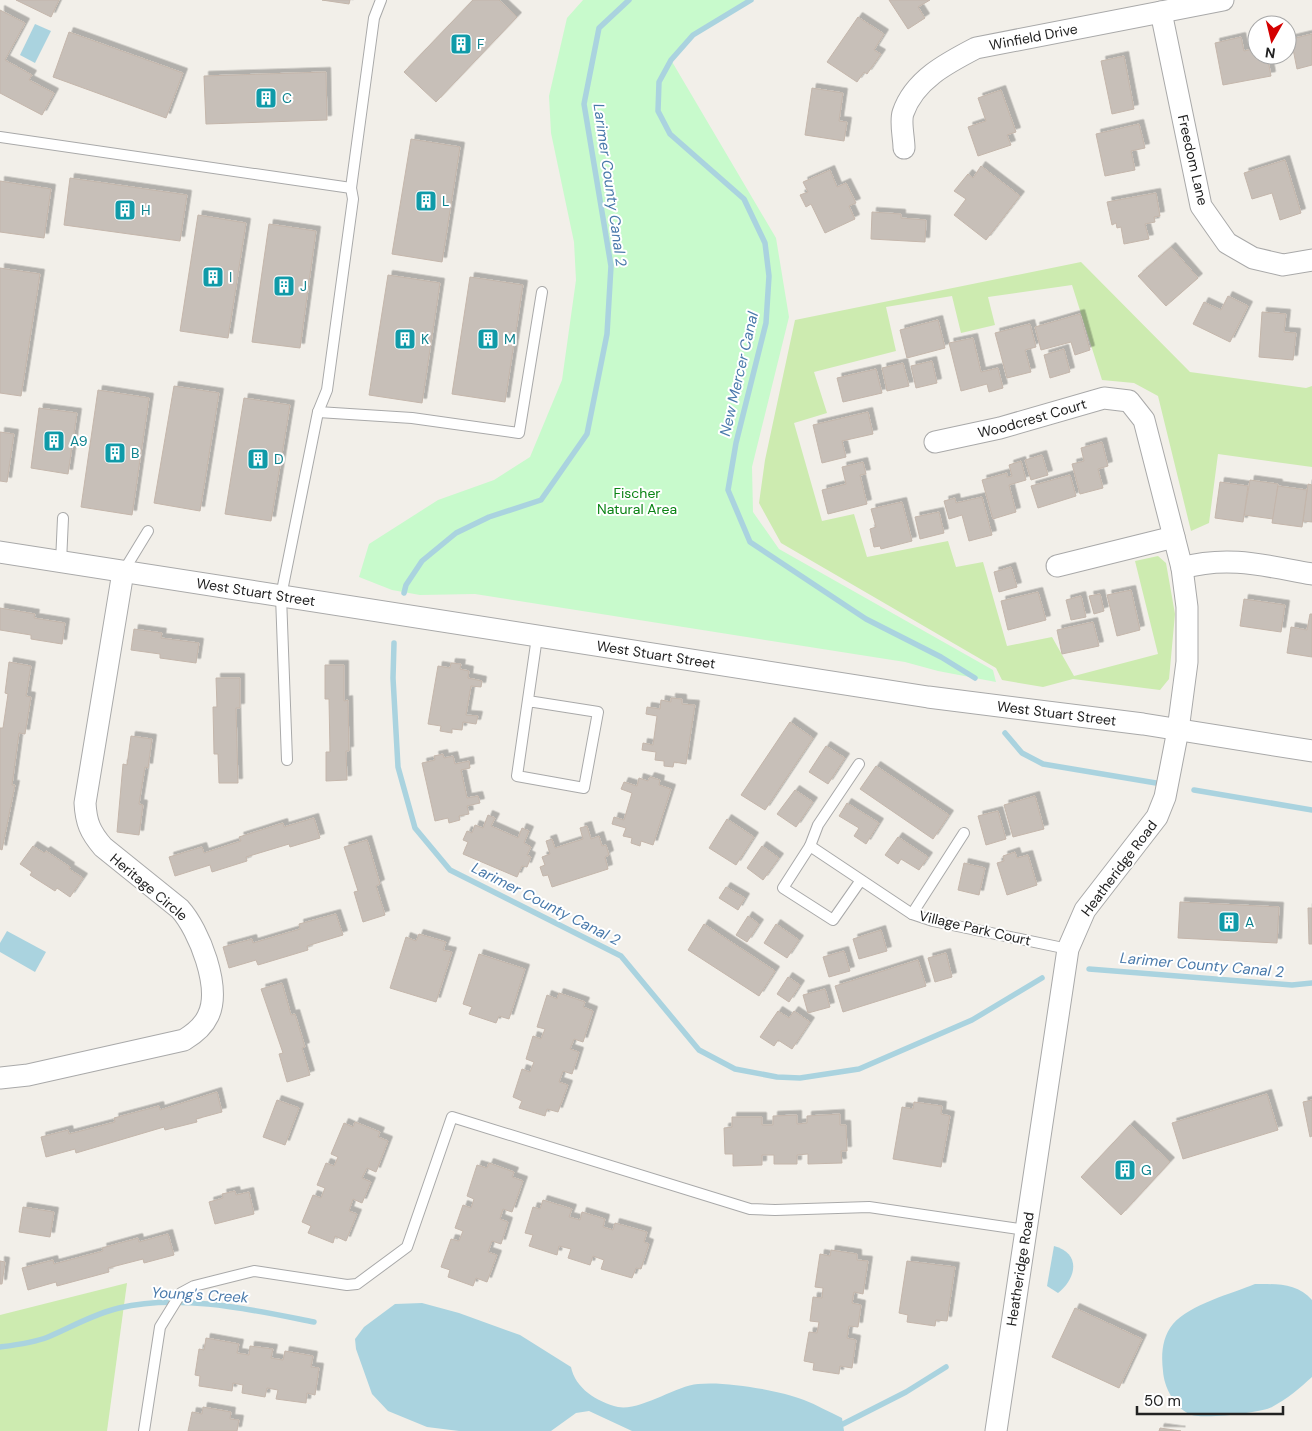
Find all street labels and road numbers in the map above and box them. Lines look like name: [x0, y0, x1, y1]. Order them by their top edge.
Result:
street label: Winfield Drive: [988, 19, 1079, 54]
street label: Freedom Lane: [1174, 113, 1212, 207]
street label: Woodcrest Court: [976, 395, 1089, 442]
street label: West Stuart Street: [195, 574, 317, 610]
street label: West Stuart Street: [595, 636, 717, 673]
street label: West Stuart Street: [996, 697, 1117, 730]
street label: Heatheridge Road: [1077, 816, 1161, 920]
street label: Heritage Circle: [107, 849, 191, 925]
street label: Village Park Court: [917, 906, 1033, 950]
street label: Heatheridge Road: [1002, 1211, 1038, 1327]

